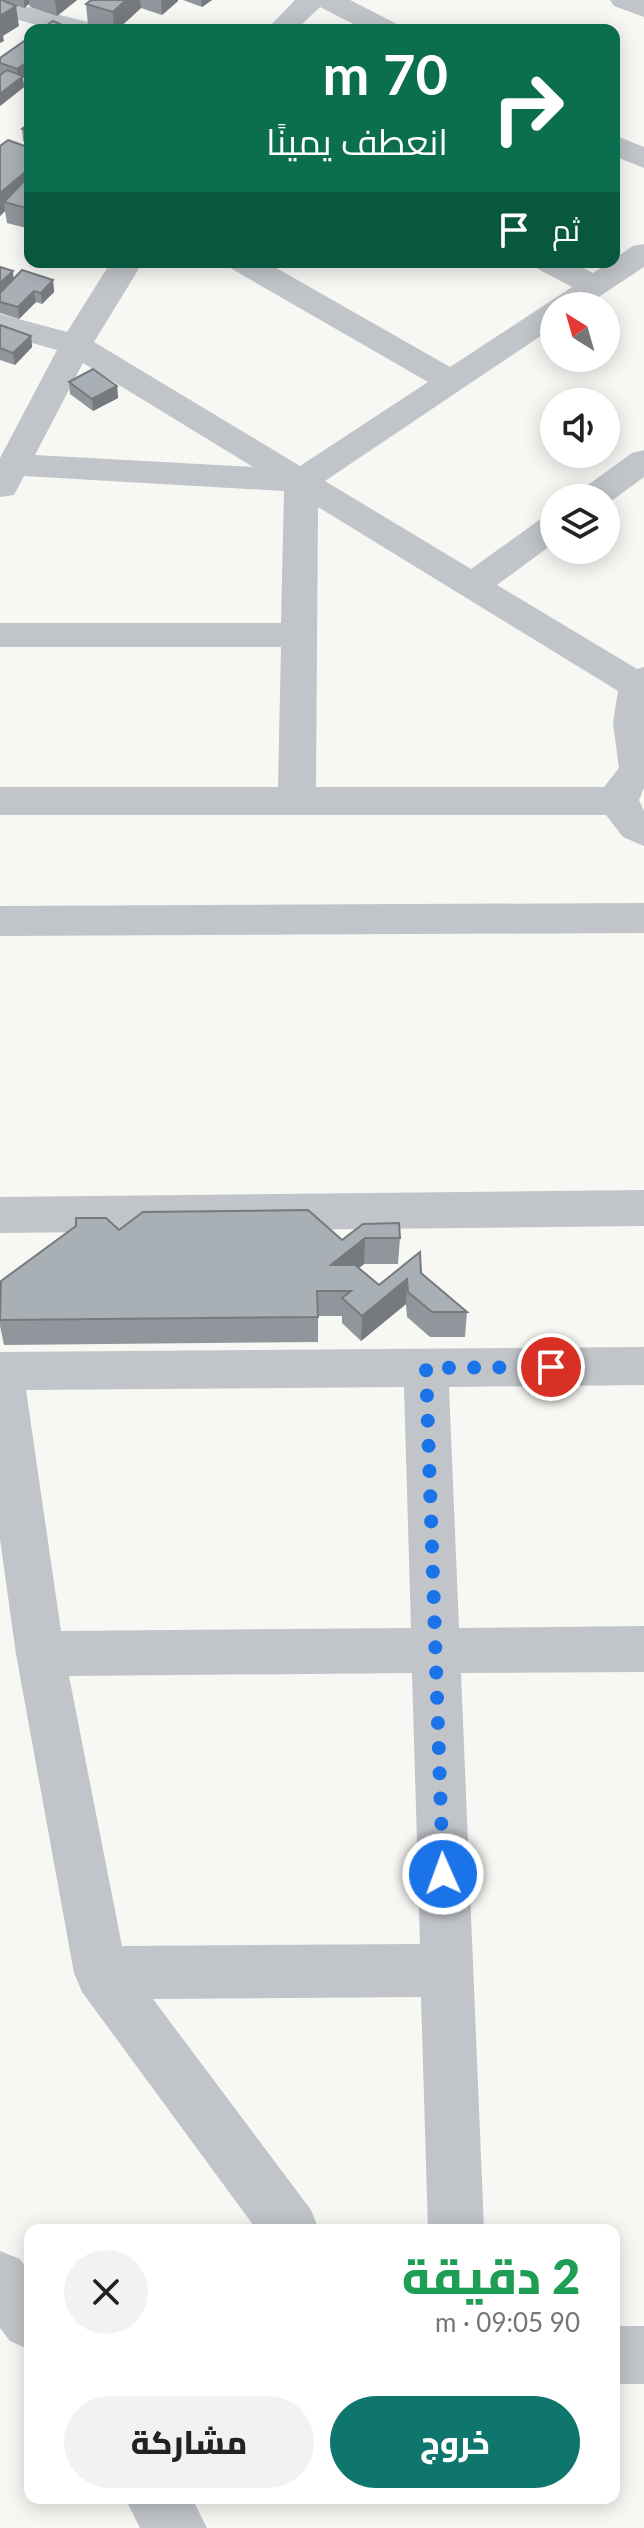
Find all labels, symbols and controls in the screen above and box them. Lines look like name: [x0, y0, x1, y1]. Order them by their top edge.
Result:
text: 70 m: [323, 40, 448, 107]
icon: right: [476, 56, 580, 160]
text: انعطف يمينًا: [266, 119, 448, 163]
icon: arrive: [492, 208, 536, 252]
text: ثم: [552, 211, 580, 247]
north arrow: [540, 292, 620, 372]
map controls: [540, 292, 620, 564]
button: sound: [540, 388, 620, 468]
button: layers: [540, 484, 620, 564]
pin: [517, 1333, 585, 1401]
icon: arrive: [529, 1345, 573, 1389]
position arrow: [401, 1832, 485, 1916]
text: 2 دقيقة: [402, 2247, 580, 2304]
button: close: [64, 2250, 148, 2334]
text: 90 m · 09:05: [435, 2306, 580, 2338]
button: مشاركة: [64, 2396, 314, 2488]
button: خروج: [330, 2396, 580, 2488]

